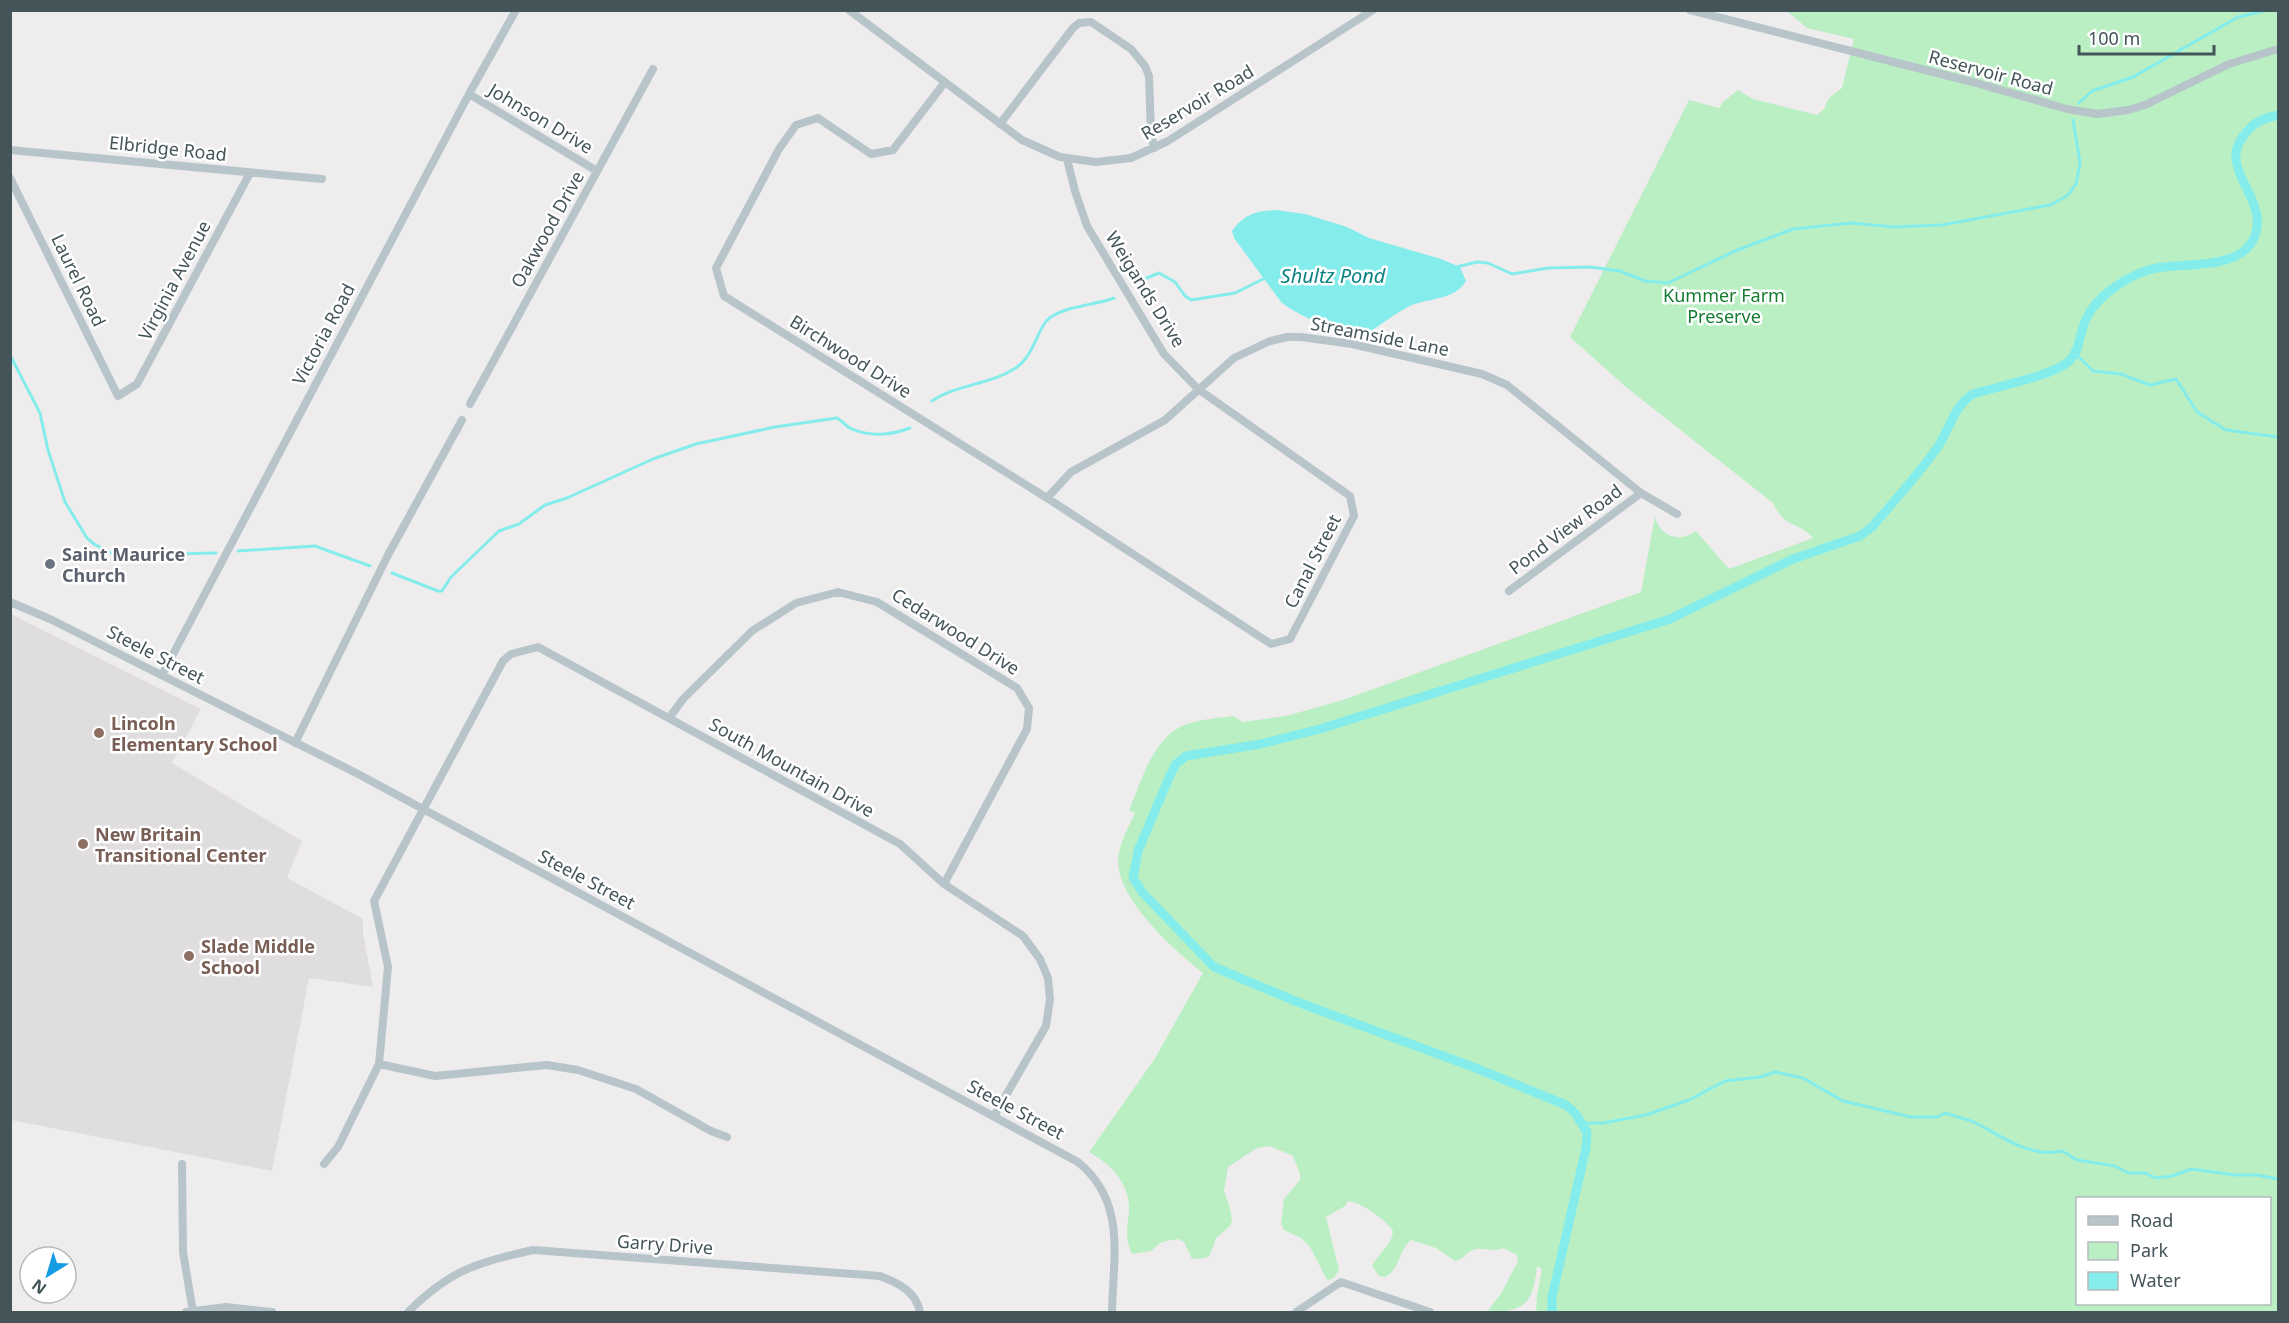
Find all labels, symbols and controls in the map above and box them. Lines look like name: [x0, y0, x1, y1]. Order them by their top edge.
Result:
scale bar: [2079, 18, 2214, 56]
text: 100 m: [2088, 26, 2140, 50]
street label: Reservoir Road: [1926, 44, 2056, 100]
street label: Reservoir Road: [1136, 59, 1258, 145]
street label: Johnson Drive: [483, 76, 598, 159]
street label: Elbridge Road: [108, 130, 228, 166]
street label: Oakwood Drive: [505, 166, 589, 292]
street label: Virginia Avenue: [132, 216, 216, 344]
street label: Weigands Drive: [1101, 227, 1191, 351]
street label: Laurel Road: [46, 230, 112, 330]
water label: Shultz Pond: [1281, 262, 1386, 289]
street label: Victoria Road: [286, 279, 360, 389]
park label: Kummer Farm Preserve: [1663, 283, 1785, 328]
street label: Birchwood Drive: [786, 309, 916, 403]
street label: Streamside Lane: [1309, 311, 1451, 361]
street label: Pond View Road: [1503, 478, 1627, 580]
street label: Canal Street: [1278, 510, 1346, 612]
place label: Saint Maurice Church: [62, 542, 185, 587]
marker: Saint Maurice Church: [43, 557, 57, 571]
street label: Cedarwood Drive: [888, 582, 1024, 680]
street label: Steele Street: [103, 619, 209, 689]
place label: Lincoln Elementary School: [111, 711, 278, 756]
street label: South Mountain Drive: [705, 712, 879, 822]
marker: Lincoln Elementary School: [92, 726, 106, 740]
place label: New Britain Transitional Center: [95, 822, 267, 867]
marker: New Britain Transitional Center: [76, 837, 90, 851]
street label: Steele Street: [534, 843, 640, 915]
place label: Slade Middle School: [201, 934, 315, 979]
marker: Slade Middle School: [182, 949, 196, 963]
street label: Steele Street: [963, 1073, 1069, 1145]
legend: [2076, 1197, 2271, 1305]
text: Road: [2130, 1208, 2173, 1232]
street label: Garry Drive: [616, 1229, 714, 1259]
text: Park: [2130, 1238, 2168, 1262]
north arrow: [18, 1245, 78, 1305]
text: Water: [2130, 1268, 2181, 1292]
text: N: [27, 1274, 51, 1300]

